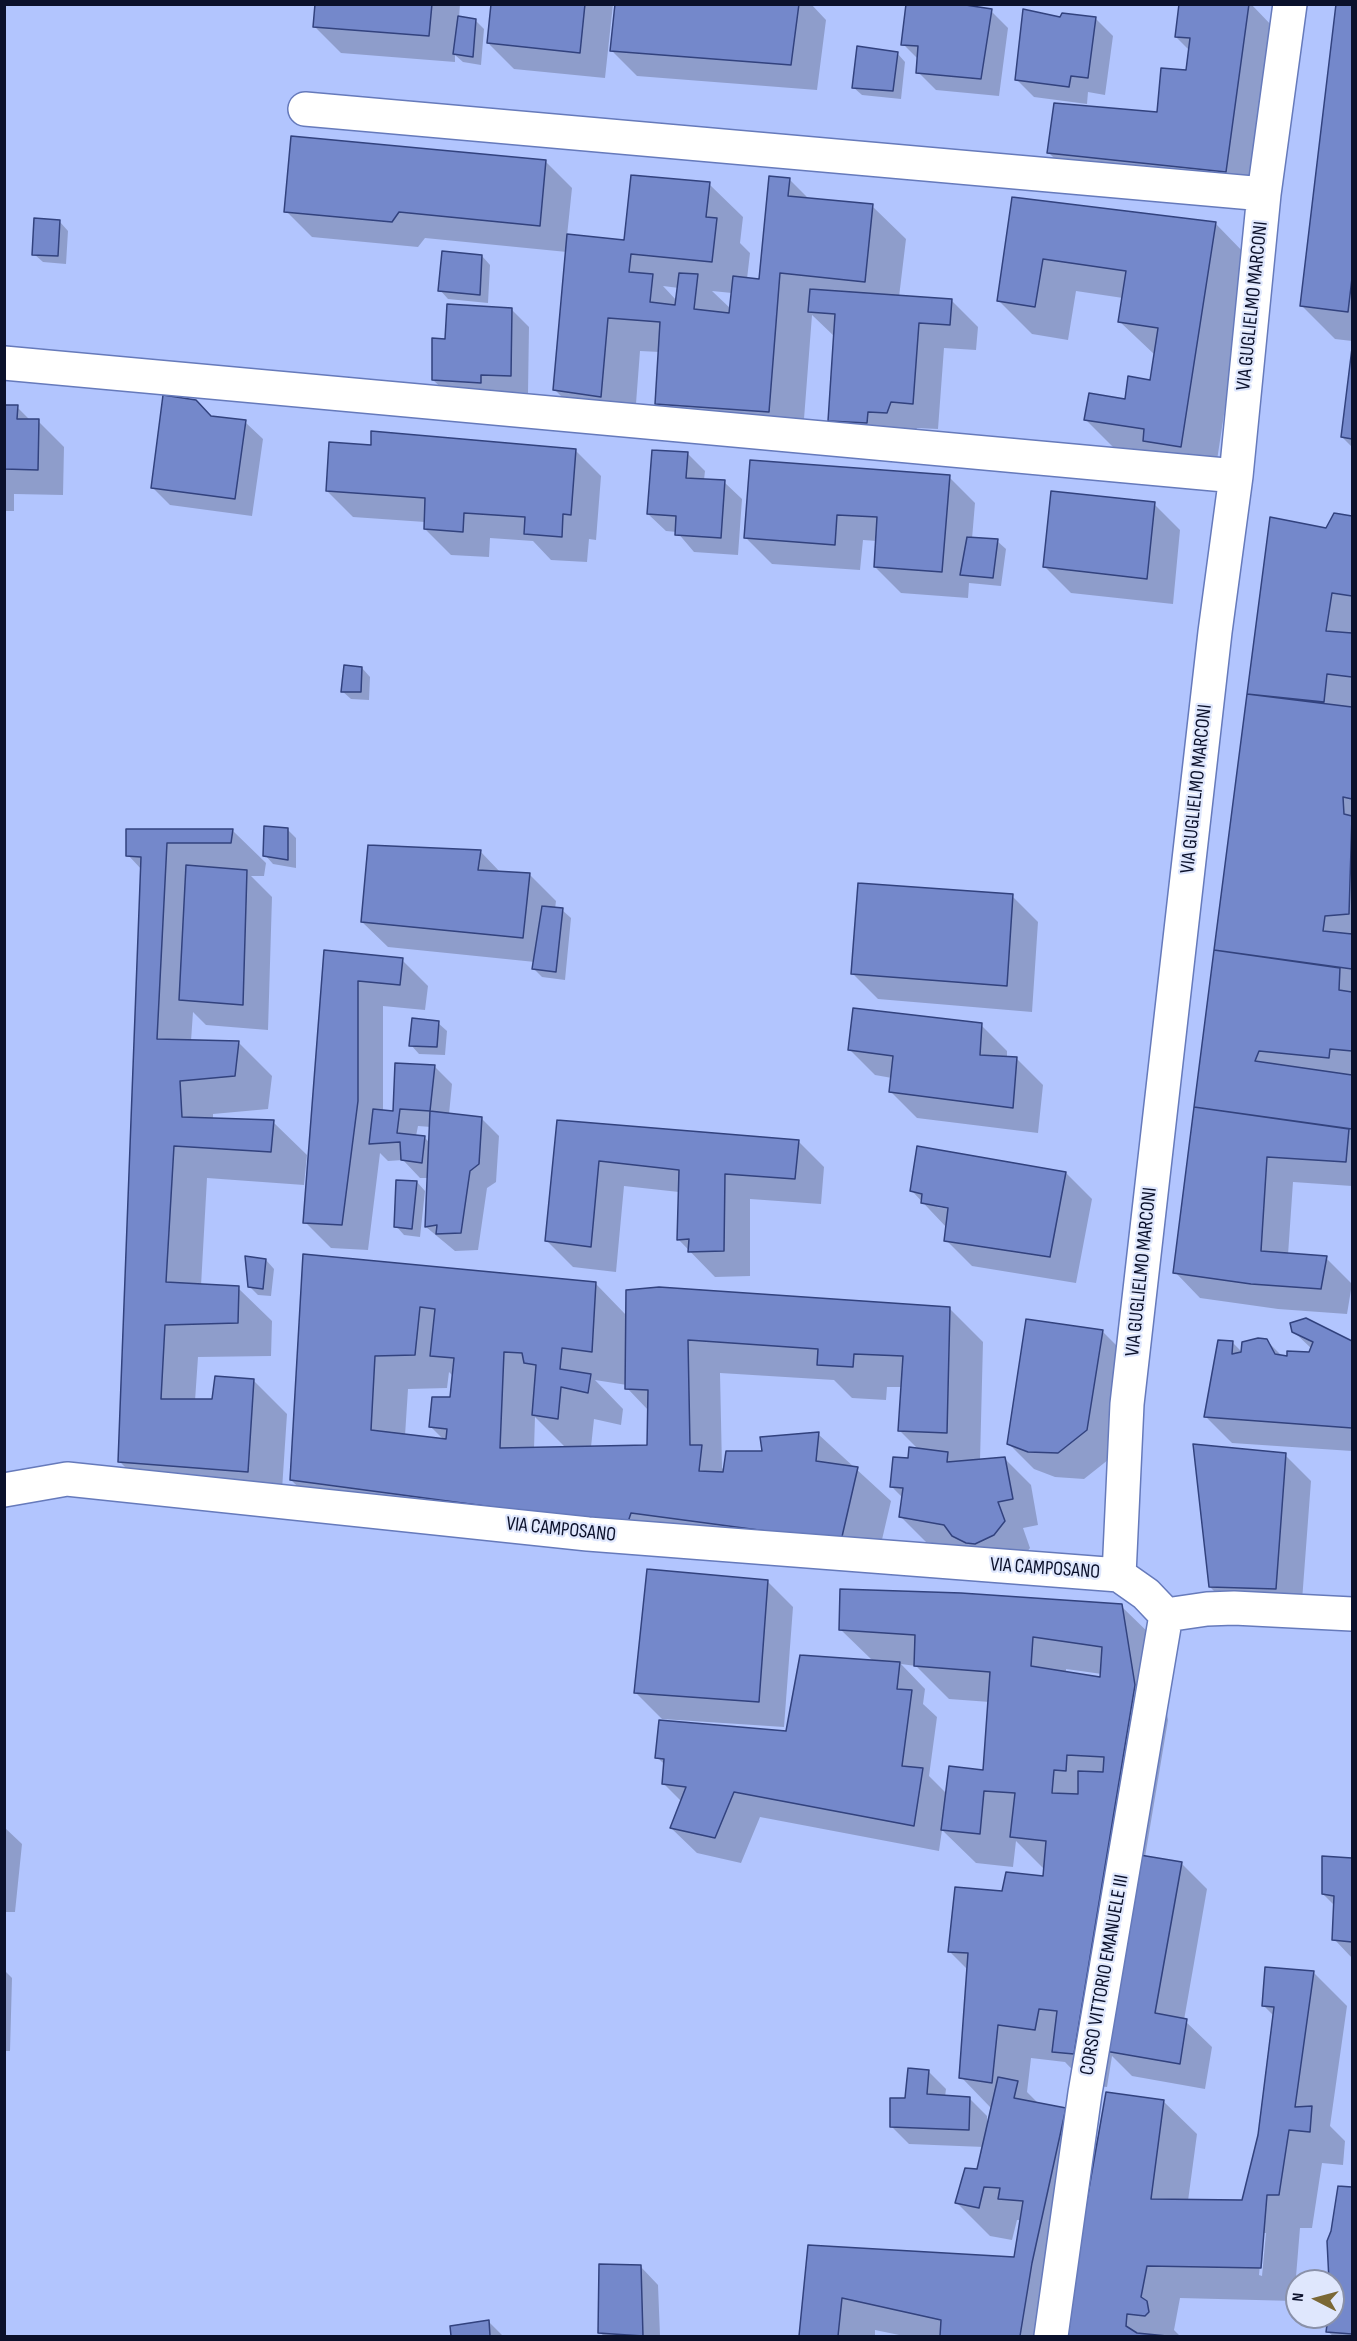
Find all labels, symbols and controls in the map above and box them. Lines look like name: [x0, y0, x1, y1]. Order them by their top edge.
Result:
street label: VIA GUGLIELMO MARCONI: [1232, 220, 1274, 392]
street label: VIA GUGLIELMO MARCONI: [1176, 703, 1218, 875]
street label: VIA GUGLIELMO MARCONI: [1121, 1186, 1163, 1358]
street label: VIA CAMPOSANO: [505, 1512, 617, 1548]
street label: VIA CAMPOSANO: [989, 1553, 1101, 1585]
street label: CORSO VITTORIO EMANUELE III: [1076, 1873, 1134, 2077]
north arrow: [1285, 2269, 1345, 2329]
text: N: [1289, 2292, 1308, 2303]

